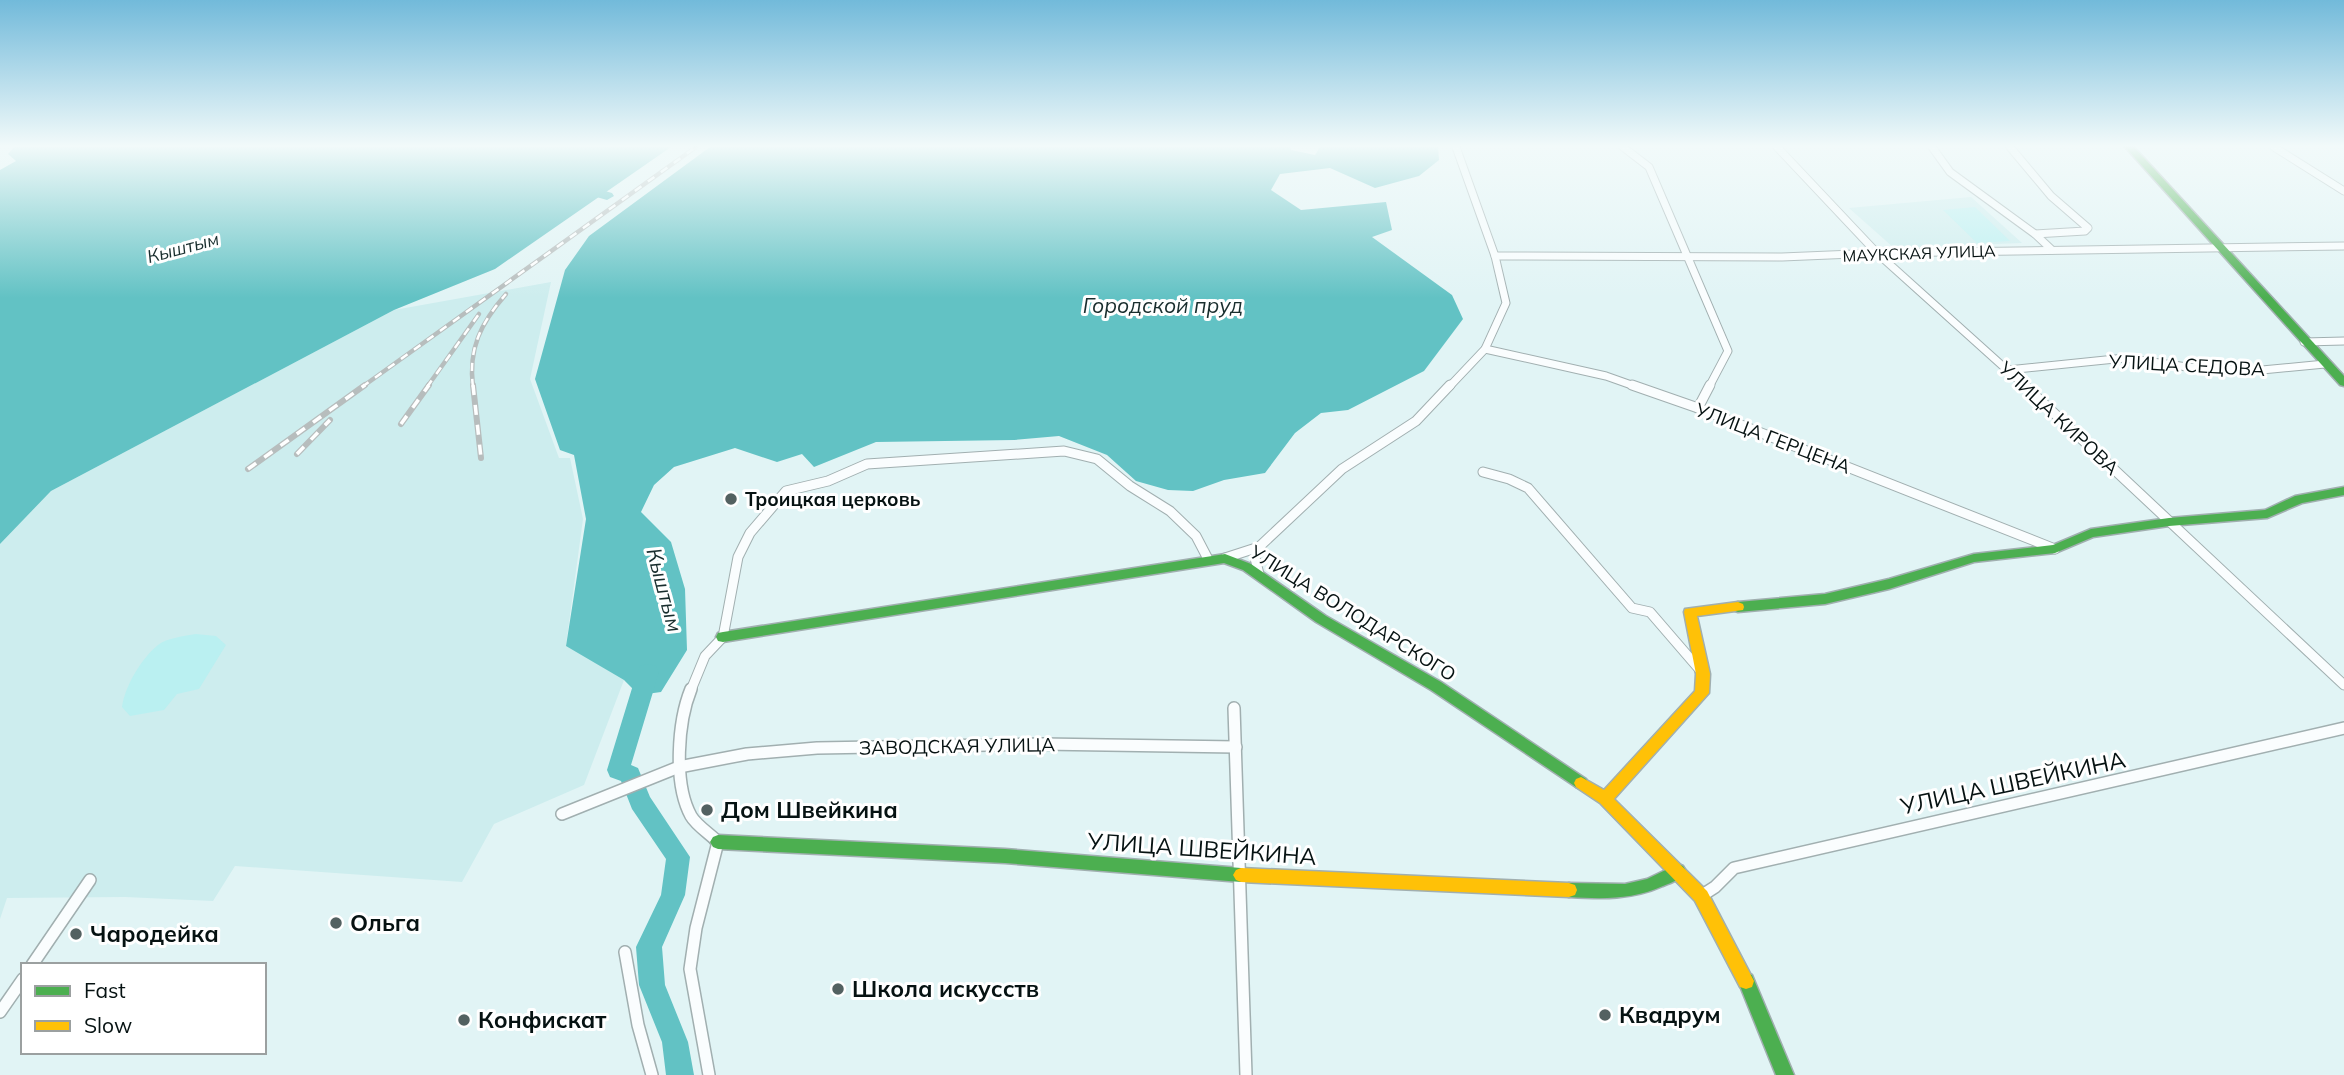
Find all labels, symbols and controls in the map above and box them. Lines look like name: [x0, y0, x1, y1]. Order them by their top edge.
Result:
water label: Кыштым: [144, 227, 221, 268]
street label: МАУКСКАЯ УЛИЦА: [1842, 240, 1996, 266]
water label: Городской пруд: [1083, 292, 1243, 318]
street label: УЛИЦА СЕДОВА: [2107, 349, 2266, 381]
street label: УЛИЦА КИРОВА: [1993, 355, 2124, 480]
street label: УЛИЦА ГЕРЦЕНА: [1691, 397, 1854, 479]
place label: Троицкая церковь: [745, 487, 921, 511]
marker: Троицкая церковь: [723, 491, 739, 507]
street label: УЛИЦА ВОЛОДАРСКОГО: [1245, 539, 1460, 686]
water label: Кыштым: [641, 545, 689, 635]
street label: ЗАВОДСКАЯ УЛИЦА: [859, 732, 1055, 760]
street label: УЛИЦА ШВЕЙКИНА: [1897, 744, 2128, 821]
place label: Дом Швейкина: [721, 795, 898, 824]
marker: Дом Швейкина: [699, 802, 715, 818]
street label: УЛИЦА ШВЕЙКИНА: [1086, 826, 1318, 871]
place label: Ольга: [350, 908, 420, 937]
marker: Ольга: [328, 915, 344, 931]
place label: Чародейка: [90, 919, 219, 948]
marker: Чародейка: [68, 926, 84, 942]
legend: [21, 963, 266, 1054]
place label: Школа искусств: [852, 974, 1039, 1003]
text: Fast: [84, 977, 126, 1003]
marker: Школа искусств: [830, 981, 846, 997]
place label: Квадрум: [1619, 1000, 1721, 1029]
place label: Конфискат: [478, 1005, 607, 1034]
marker: Квадрум: [1597, 1007, 1613, 1023]
text: Slow: [84, 1012, 132, 1038]
marker: Конфискат: [456, 1012, 472, 1028]

